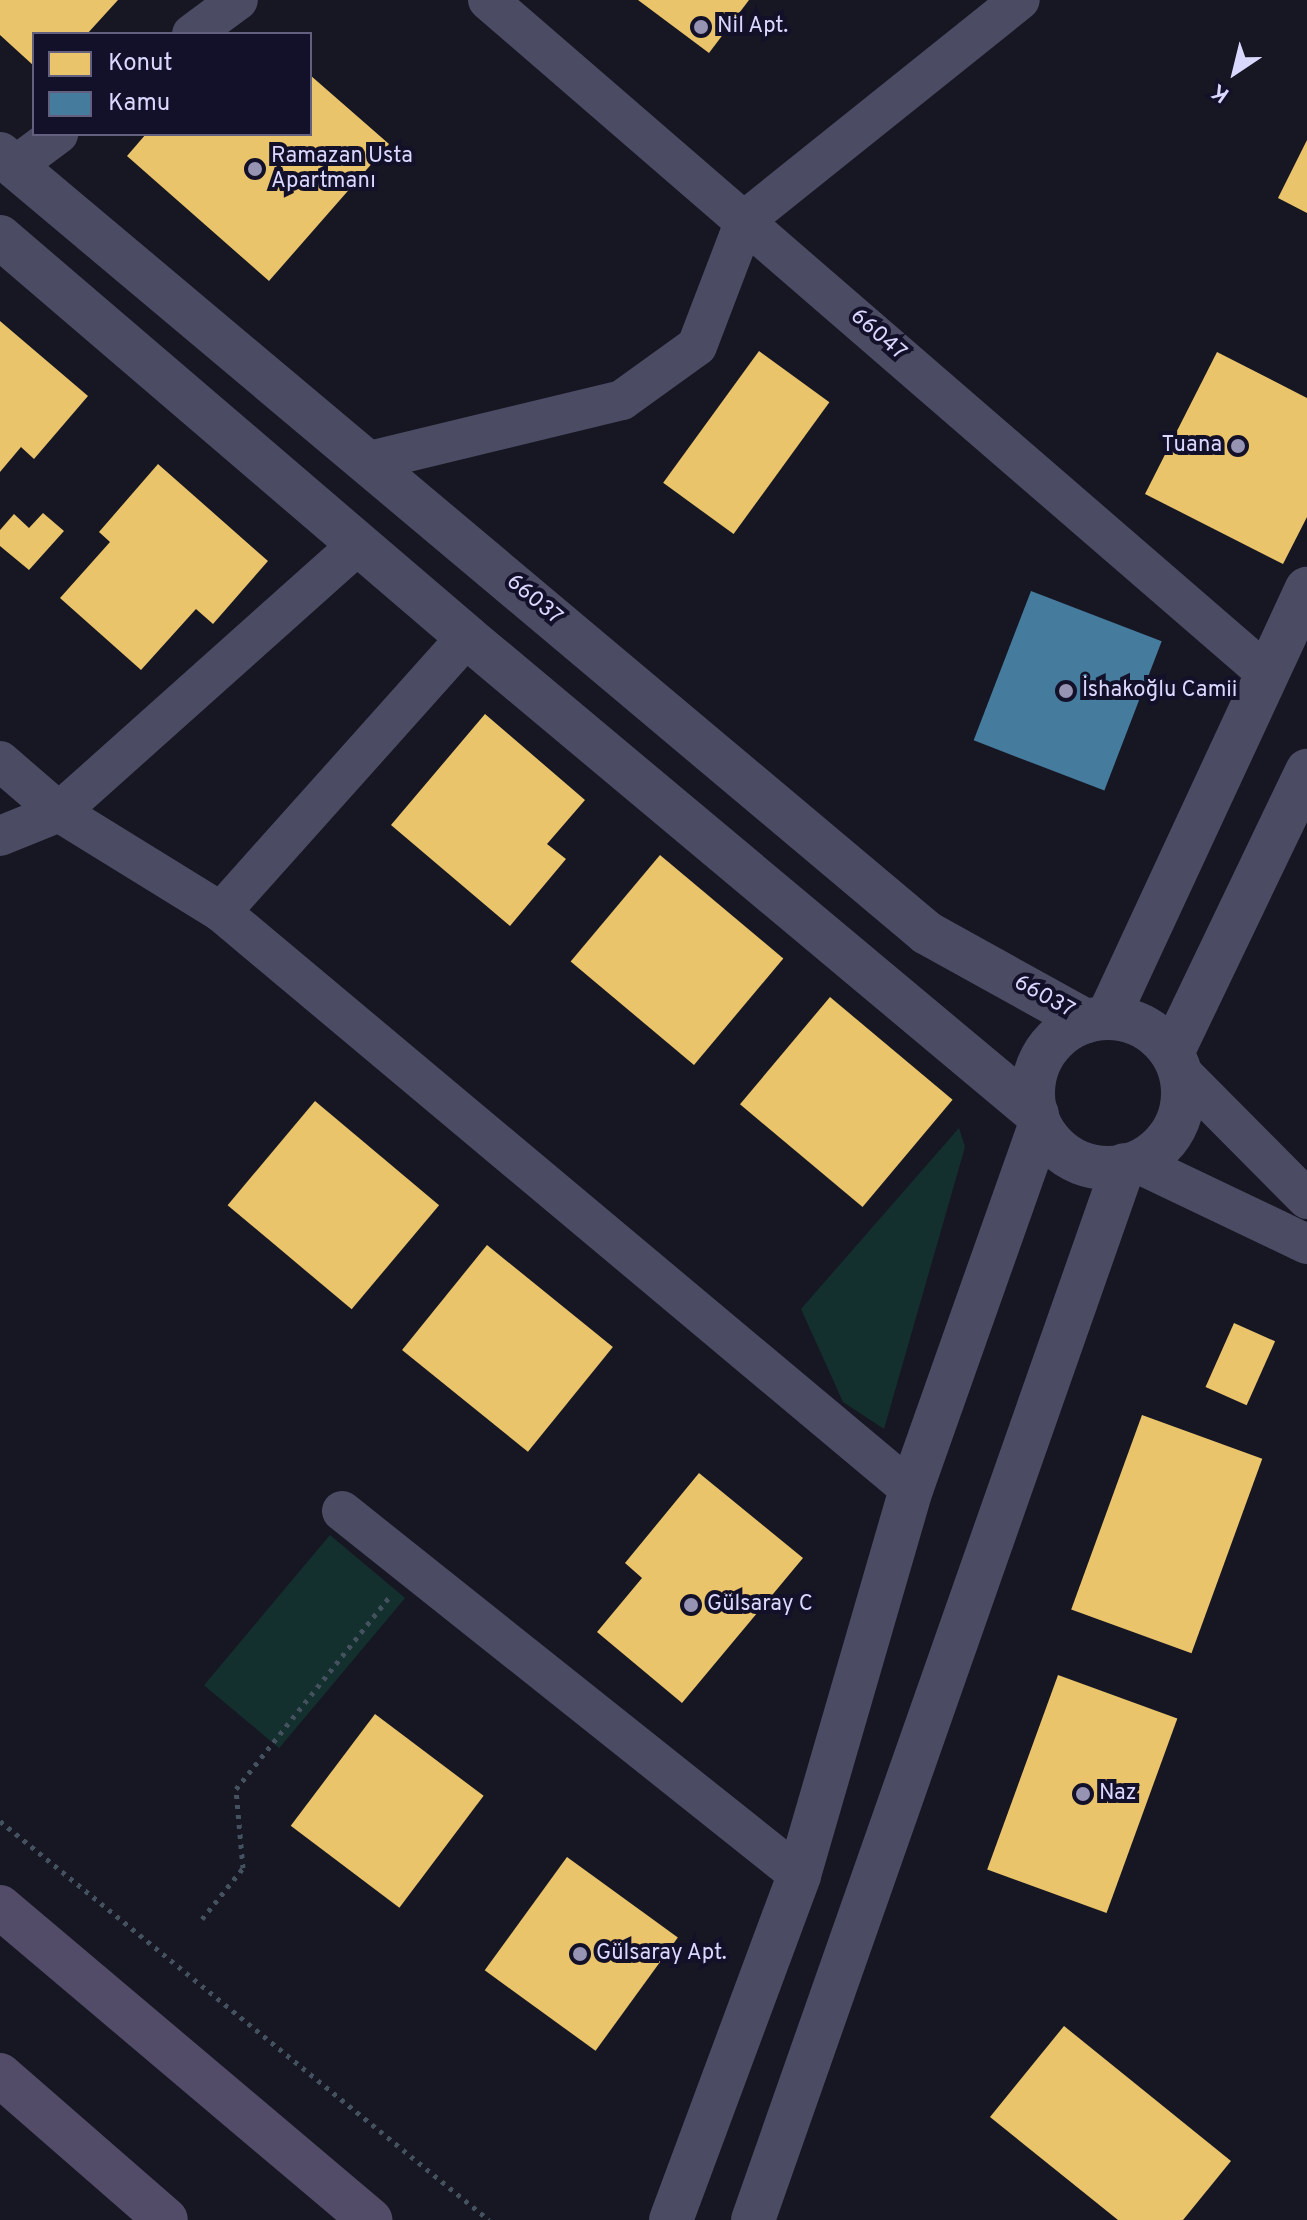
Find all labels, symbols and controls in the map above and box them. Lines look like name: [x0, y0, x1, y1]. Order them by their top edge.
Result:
place label: Nil Apt.: [717, 14, 789, 40]
marker: Nil Apt.: [692, 18, 710, 36]
legend: [32, 32, 312, 136]
north arrow: [1195, 32, 1275, 112]
text: Konut: [108, 49, 173, 79]
text: K: [1207, 77, 1235, 108]
text: Kamu: [108, 89, 170, 119]
place label: Ramazan Usta Apartmanı: [271, 143, 413, 194]
marker: Ramazan Usta Apartmanı: [246, 160, 264, 178]
street label: 66047: [845, 304, 911, 366]
place label: Tuana: [1162, 433, 1222, 459]
marker: Tuana: [1229, 437, 1247, 455]
street label: 66037: [501, 569, 567, 631]
place label: İshakoğlu Camii: [1082, 678, 1237, 704]
marker: İshakoğlu Camii: [1057, 682, 1075, 700]
street label: 66037: [1009, 970, 1079, 1024]
place label: Gülsaray C: [707, 1592, 813, 1618]
marker: Gülsaray C: [682, 1596, 700, 1614]
place label: Naz: [1099, 1781, 1137, 1807]
marker: Naz: [1074, 1785, 1092, 1803]
place label: Gülsaray Apt.: [596, 1941, 728, 1967]
marker: Gülsaray Apt.: [571, 1945, 589, 1963]

